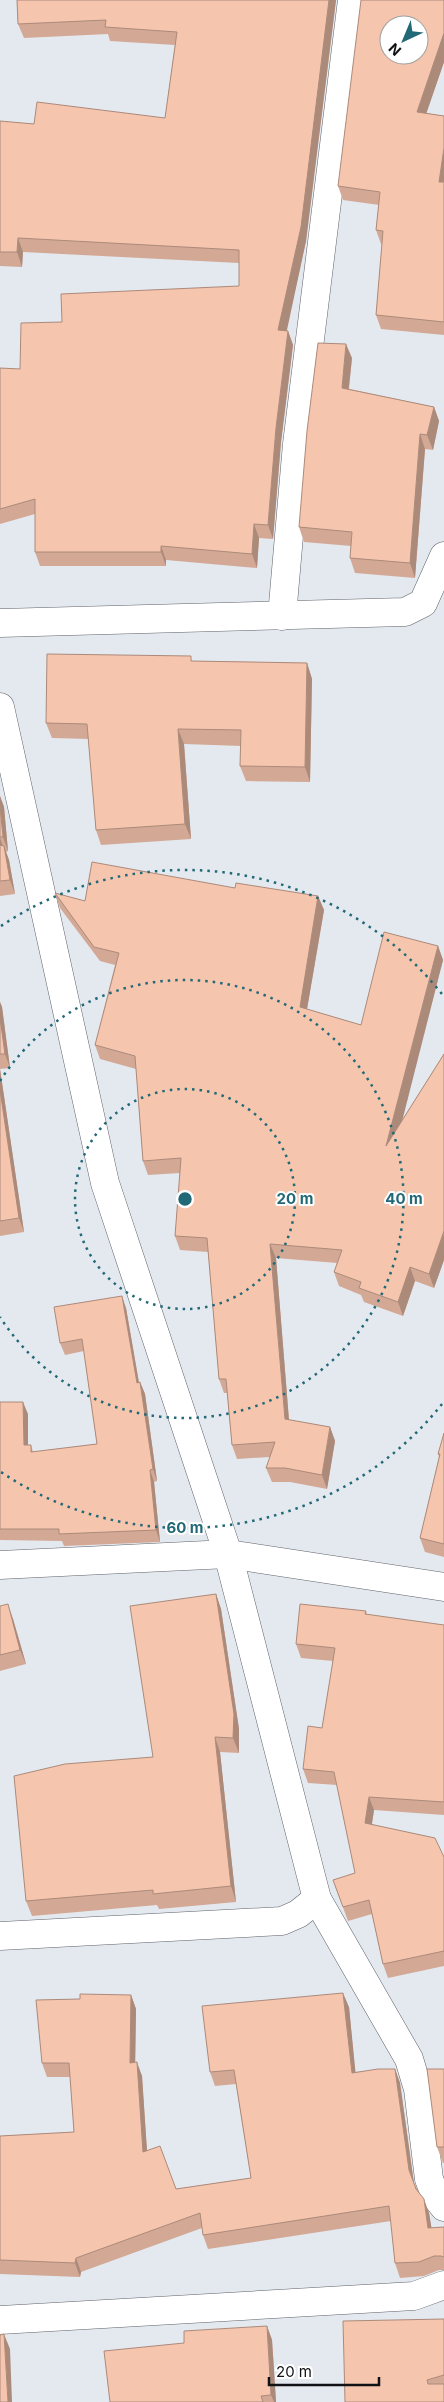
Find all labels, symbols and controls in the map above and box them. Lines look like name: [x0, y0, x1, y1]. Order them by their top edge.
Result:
north arrow: [379, 15, 429, 65]
text: N: [385, 40, 404, 60]
text: 20 m: [277, 1189, 313, 1208]
text: 40 m: [385, 1189, 423, 1208]
centre of rings: [176, 1190, 194, 1208]
text: 60 m: [166, 1518, 204, 1537]
scale bar: [269, 2354, 379, 2386]
text: 20 m: [276, 2362, 312, 2381]

